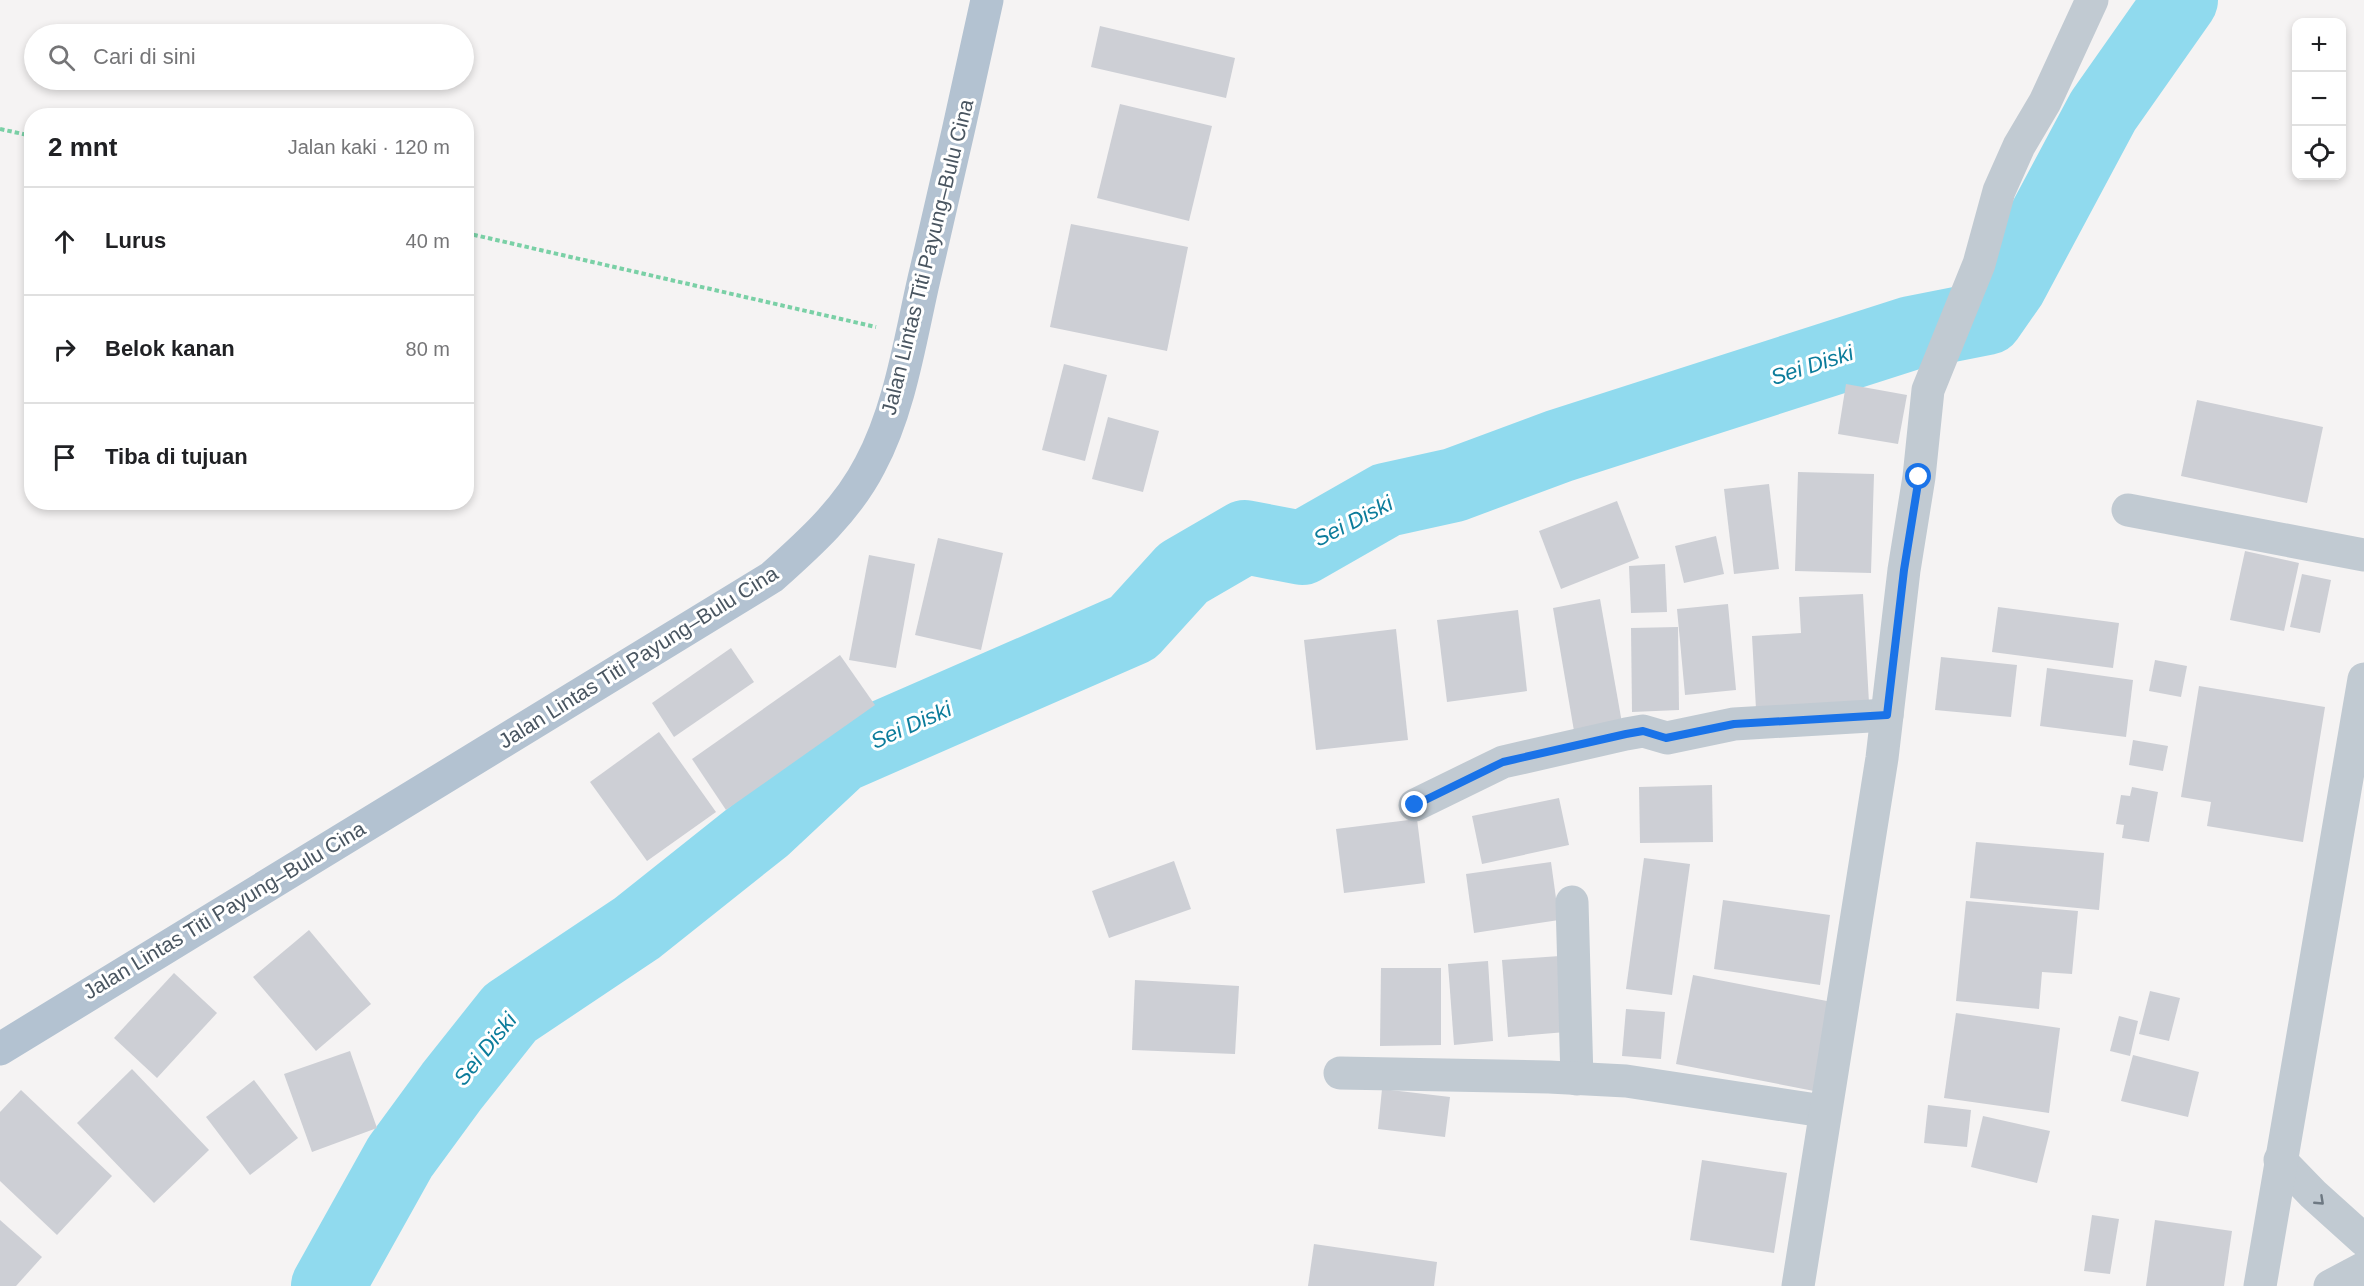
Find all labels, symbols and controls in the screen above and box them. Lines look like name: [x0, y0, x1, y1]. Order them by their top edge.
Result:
map controls: [2292, 18, 2346, 180]
button: +: [2292, 18, 2346, 72]
search box: [24, 24, 474, 90]
icon: search: [45, 41, 78, 74]
text: Cari di sini: [93, 44, 196, 69]
button: −: [2292, 72, 2346, 126]
street label: Jalan Lintas Titi Payung–Bulu Cina: [877, 96, 977, 417]
button: locate: [2292, 126, 2346, 180]
text: 2 mnt: [48, 132, 117, 162]
text: Jalan kaki · 120 m: [288, 136, 450, 158]
icon: ahead: [48, 225, 81, 258]
text: Lurus: [105, 228, 166, 253]
text: 40 m: [406, 230, 450, 252]
icon: right: [48, 333, 81, 366]
text: Belok kanan: [105, 336, 235, 361]
text: 80 m: [406, 338, 450, 360]
water label: Sei Diski: [1767, 340, 1858, 390]
icon: arrive: [48, 441, 81, 474]
text: Tiba di tujuan: [105, 444, 248, 469]
route start: [1905, 463, 1931, 489]
water label: Sei Diski: [1309, 490, 1398, 552]
street label: Jalan Lintas Titi Payung–Bulu Cina: [494, 561, 782, 753]
water label: Sei Diski: [867, 696, 956, 754]
route end: [1401, 791, 1427, 817]
street label: Jalan Lintas Titi Payung–Bulu Cina: [79, 816, 369, 1003]
water label: Sei Diski: [448, 1007, 522, 1090]
one-way arrow: [2313, 1194, 2324, 1205]

